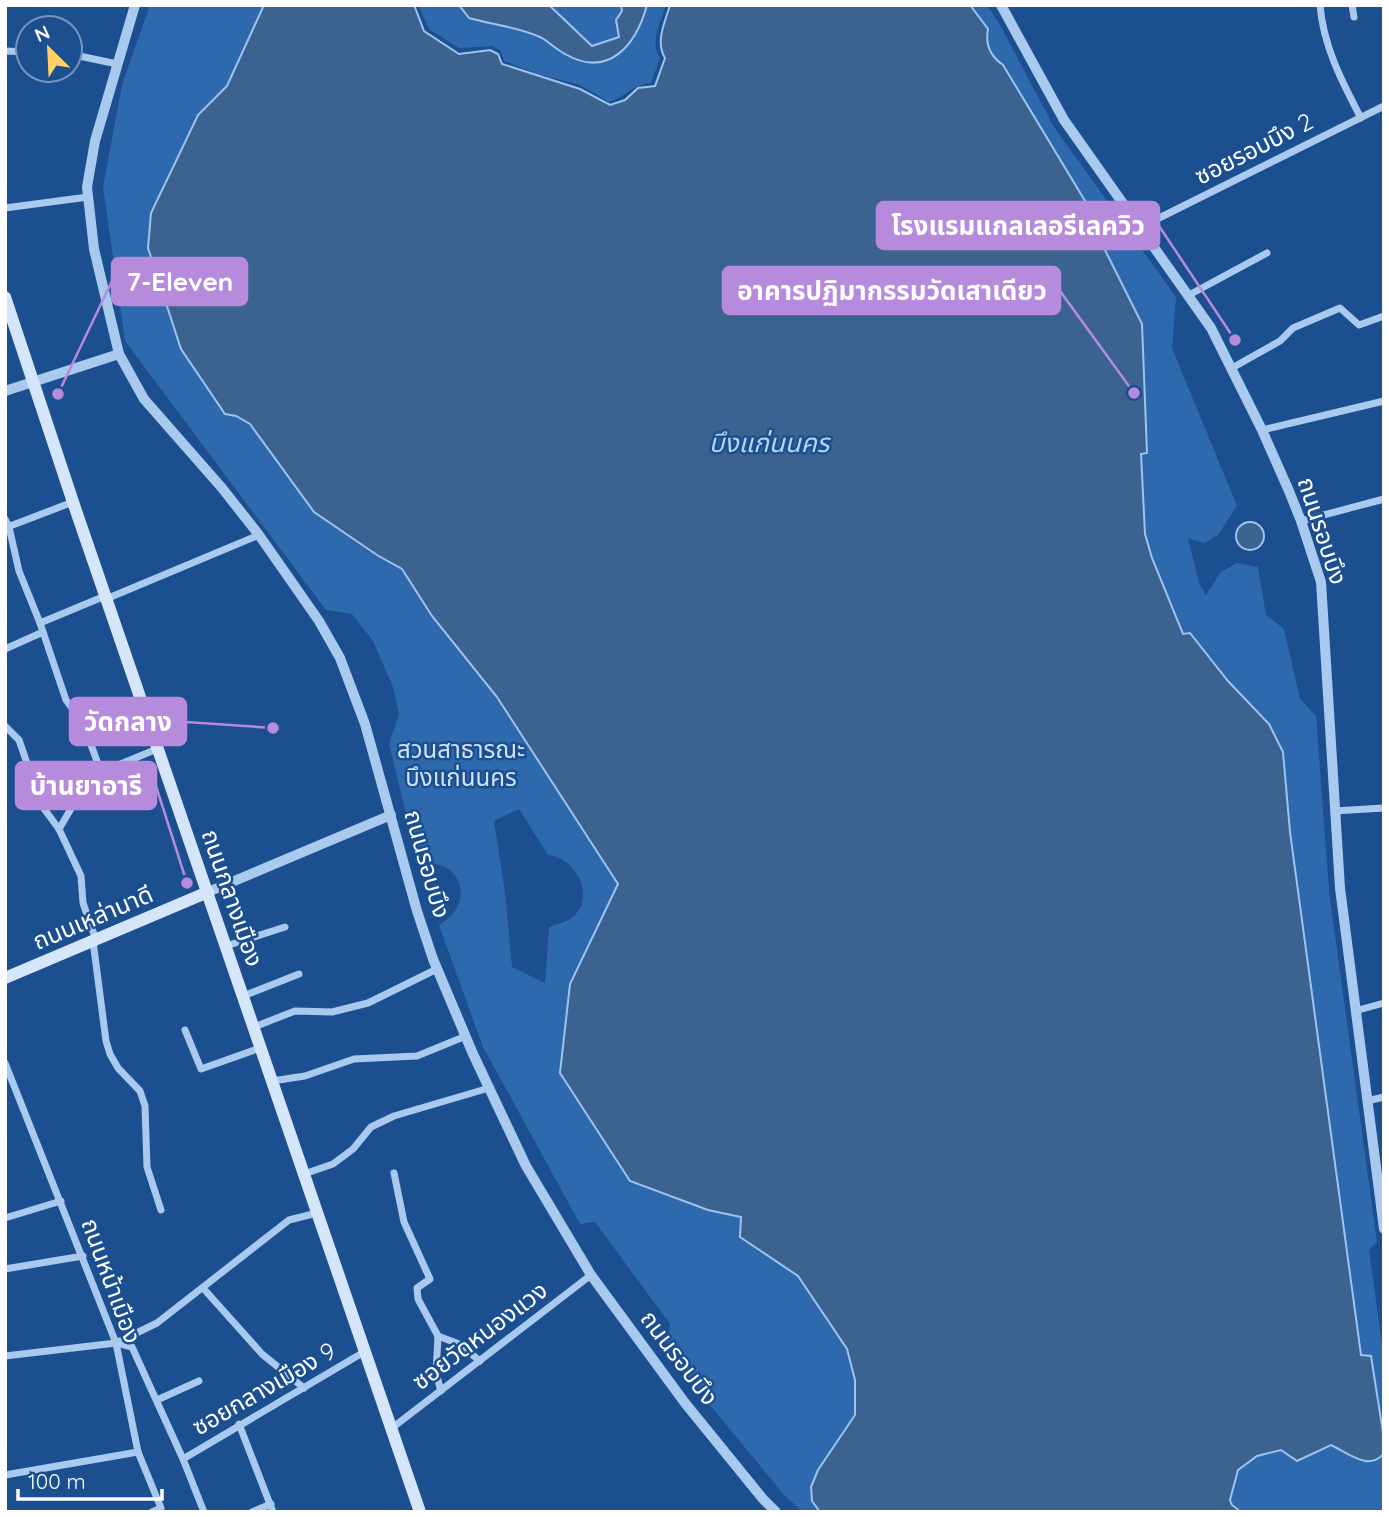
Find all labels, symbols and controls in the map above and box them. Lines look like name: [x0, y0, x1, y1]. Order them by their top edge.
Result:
north arrow: [14, 14, 84, 84]
text: N: [31, 20, 53, 47]
street label: ซอยรอบบึง 2: [1189, 106, 1318, 191]
callout: โรงแรมแกลเลอรีเลควิว: [877, 202, 1159, 249]
text: โรงแรมแกลเลอรีเลควิว: [891, 209, 1145, 242]
callout: 7-Eleven: [112, 258, 247, 305]
text: 7-Eleven: [127, 265, 233, 298]
callout: อาคารปฏิมากรรมวัดเสาเดียว: [723, 267, 1060, 314]
text: อาคารปฏิมากรรมวัดเสาเดียว: [737, 274, 1047, 307]
water label: บึงแก่นนคร: [709, 426, 832, 459]
street label: ถนนรอบบึง: [1291, 473, 1354, 588]
callout: วัดกลาง: [70, 698, 186, 745]
text: วัดกลาง: [84, 705, 172, 738]
park label: สวนสาธารณะ บึงแก่นนคร: [397, 734, 525, 792]
callout: บ้านยาอารี: [16, 762, 156, 809]
text: บ้านยาอารี: [30, 769, 142, 802]
street label: ถนนรอบบึง: [398, 806, 458, 921]
street label: ถนนกลางเมือง: [195, 825, 270, 970]
street label: ถนนเหล่านาดี: [28, 878, 157, 956]
street label: ถนนหน้าเมือง: [75, 1214, 148, 1347]
street label: ซอยวัดหนองแวง: [406, 1275, 553, 1396]
street label: ถนนรอบบึง: [634, 1304, 725, 1411]
street label: ซอยกลางเมือง 9: [186, 1335, 341, 1441]
scale bar: [18, 1458, 161, 1502]
text: 100 m: [28, 1468, 86, 1494]

